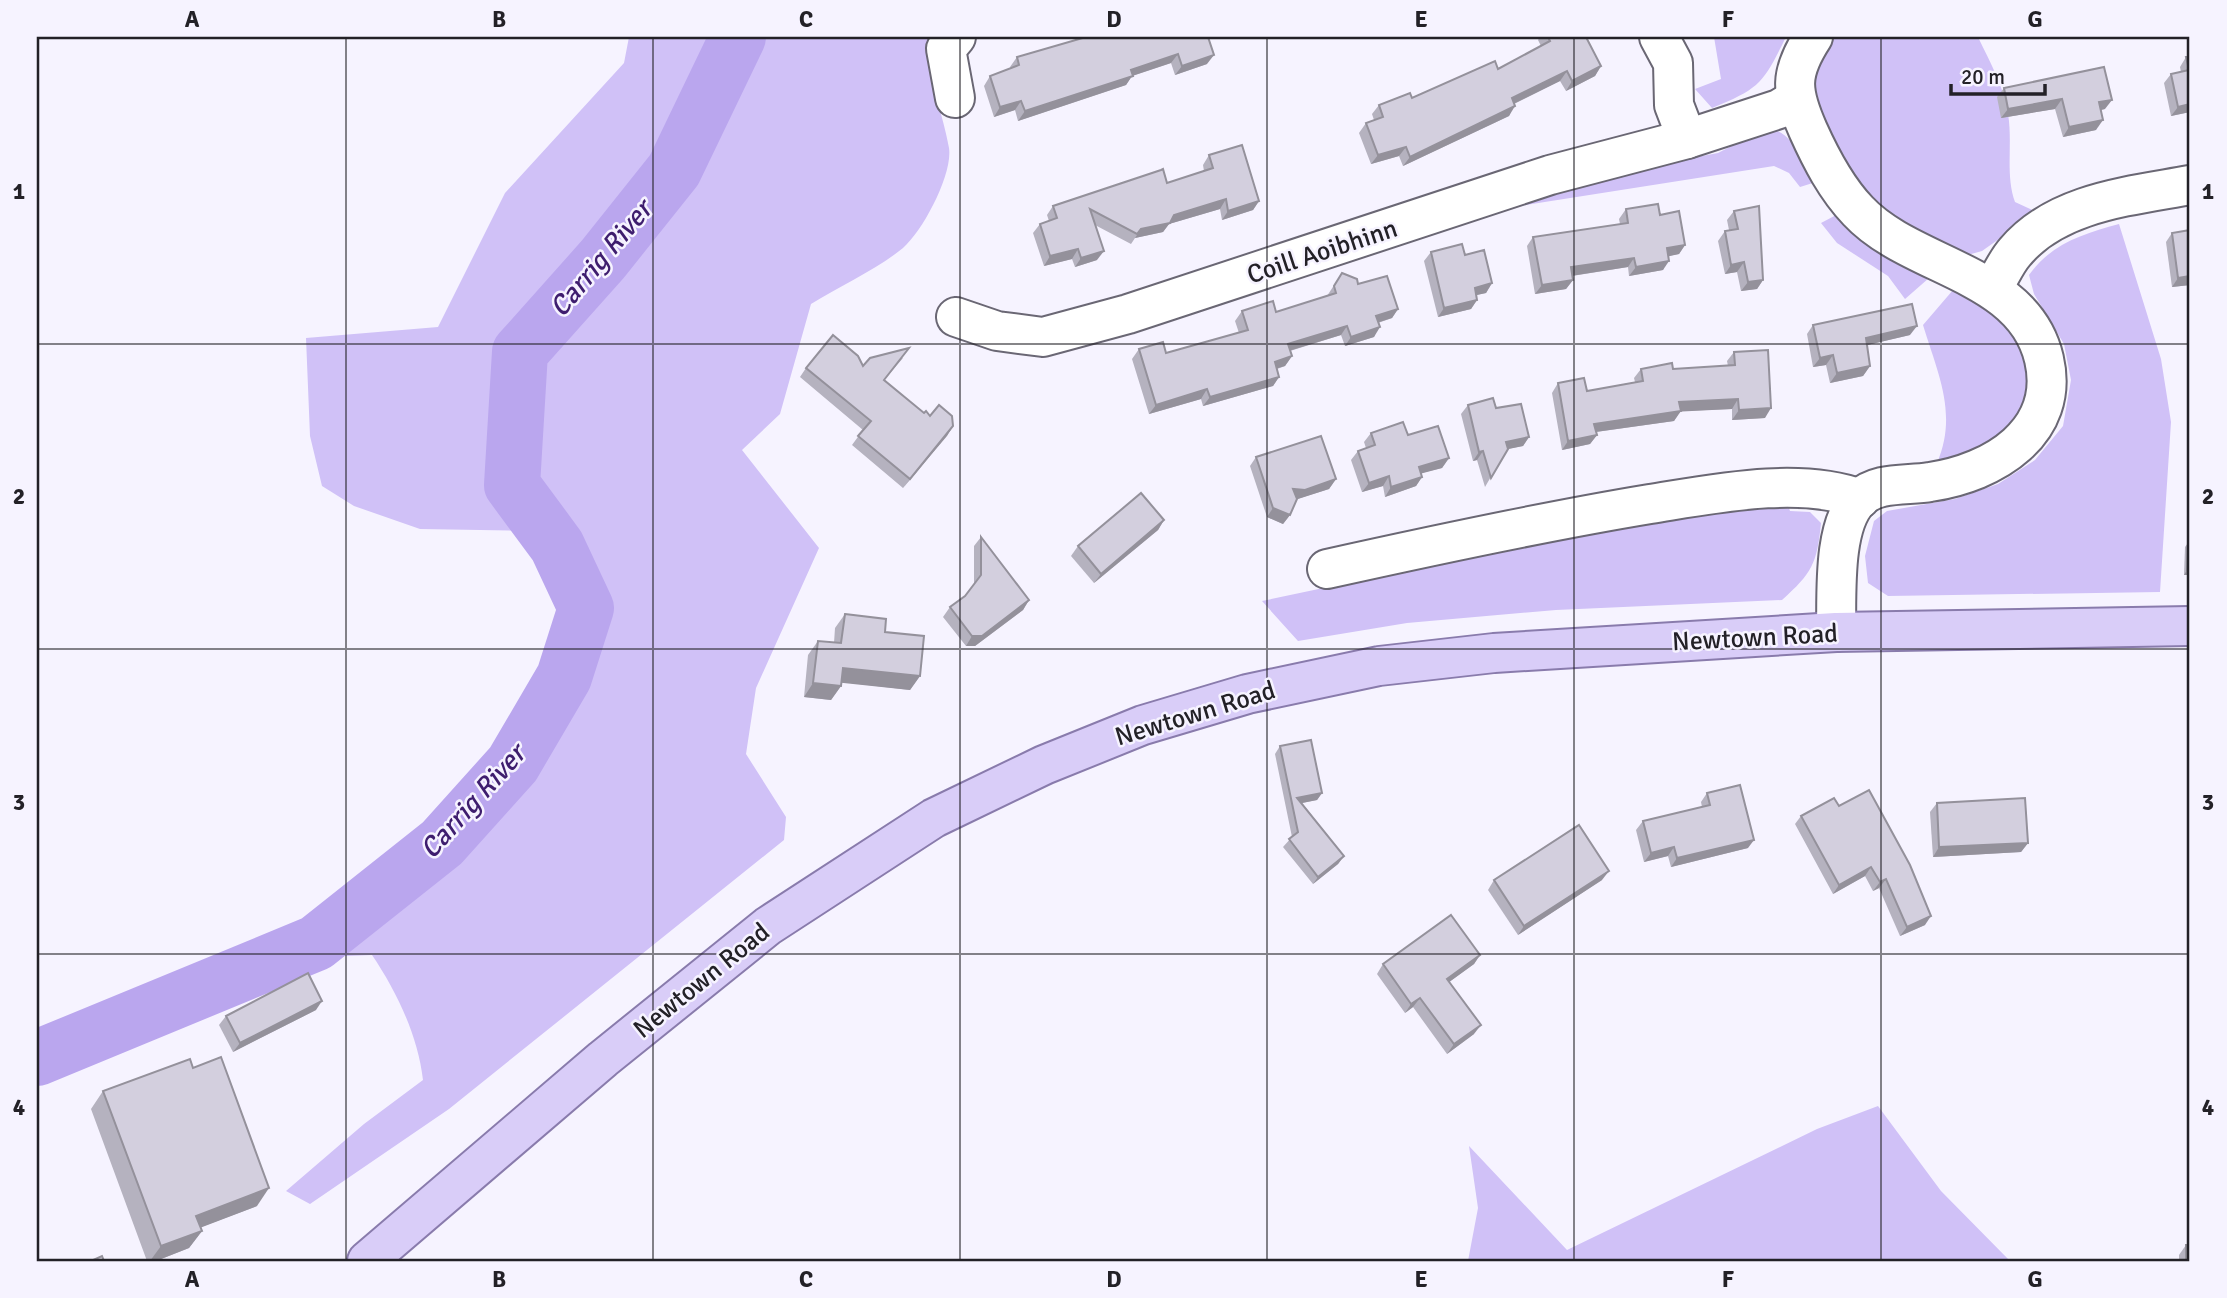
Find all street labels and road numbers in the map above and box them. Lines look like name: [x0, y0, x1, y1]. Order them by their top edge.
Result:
street label: Coill Aoibhinn: [1243, 213, 1402, 291]
street label: Newtown Road: [1671, 618, 1839, 658]
street label: Newtown Road: [1111, 674, 1279, 754]
street label: Newtown Road: [627, 916, 776, 1045]

